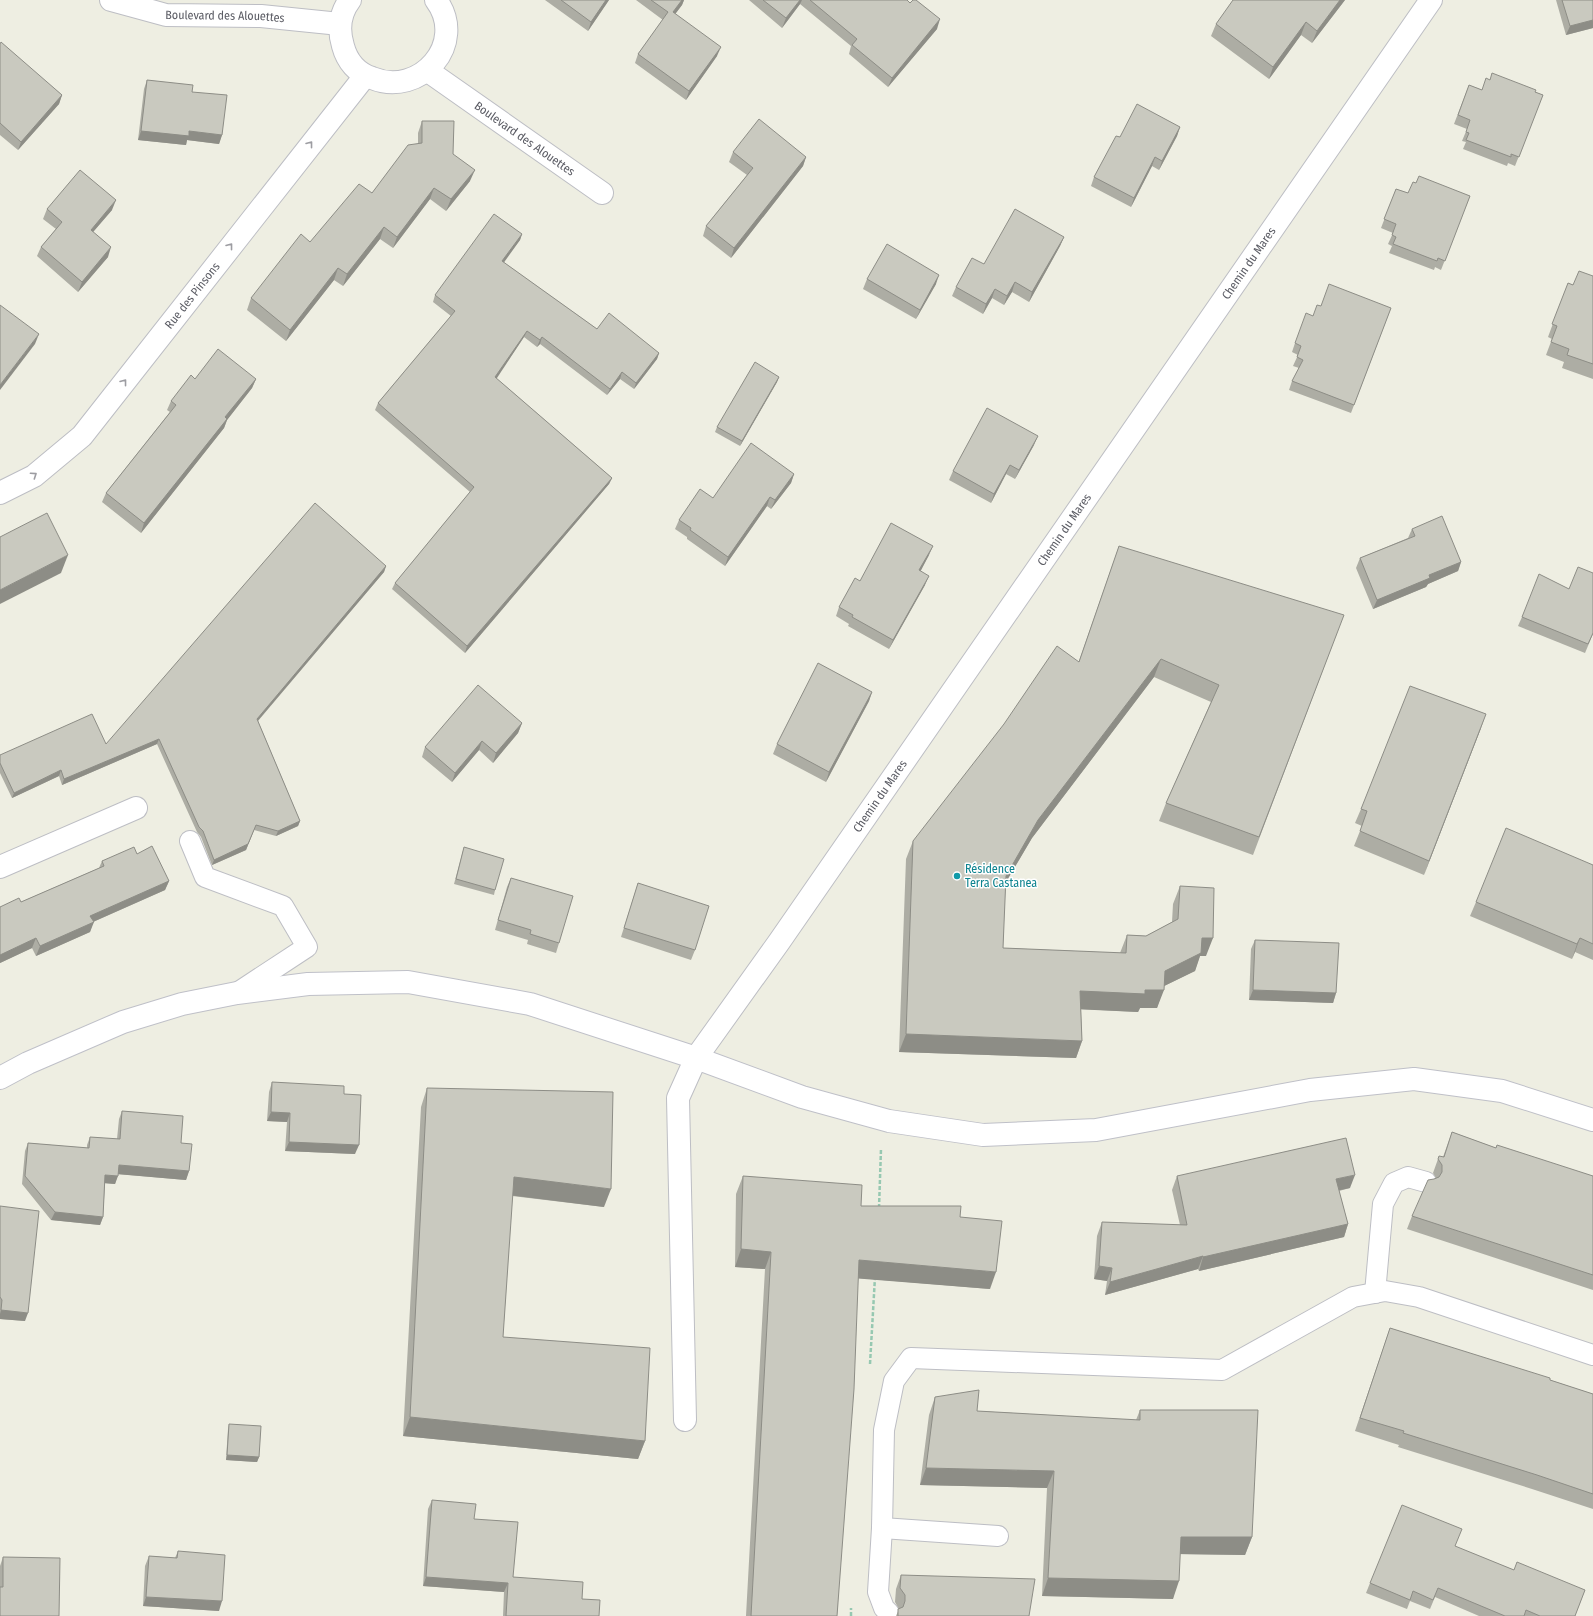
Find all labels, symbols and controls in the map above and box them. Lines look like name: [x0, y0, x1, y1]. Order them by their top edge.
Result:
street label: Boulevard des Alouettes: [165, 8, 285, 25]
street label: Boulevard des Alouettes: [472, 99, 578, 179]
one-way arrow: [306, 142, 313, 149]
street label: Chemin du Mares: [1219, 225, 1279, 302]
one-way arrow: [225, 244, 232, 251]
street label: Rue des Pinsons: [162, 260, 223, 332]
one-way arrow: [119, 380, 126, 387]
one-way arrow: [30, 473, 37, 480]
street label: Chemin du Mares: [1035, 491, 1094, 568]
street label: Chemin du Mares: [850, 757, 910, 835]
place label: Résidence Terra Castanea: [965, 862, 1037, 890]
marker: Résidence Terra Castanea: [952, 871, 962, 881]

